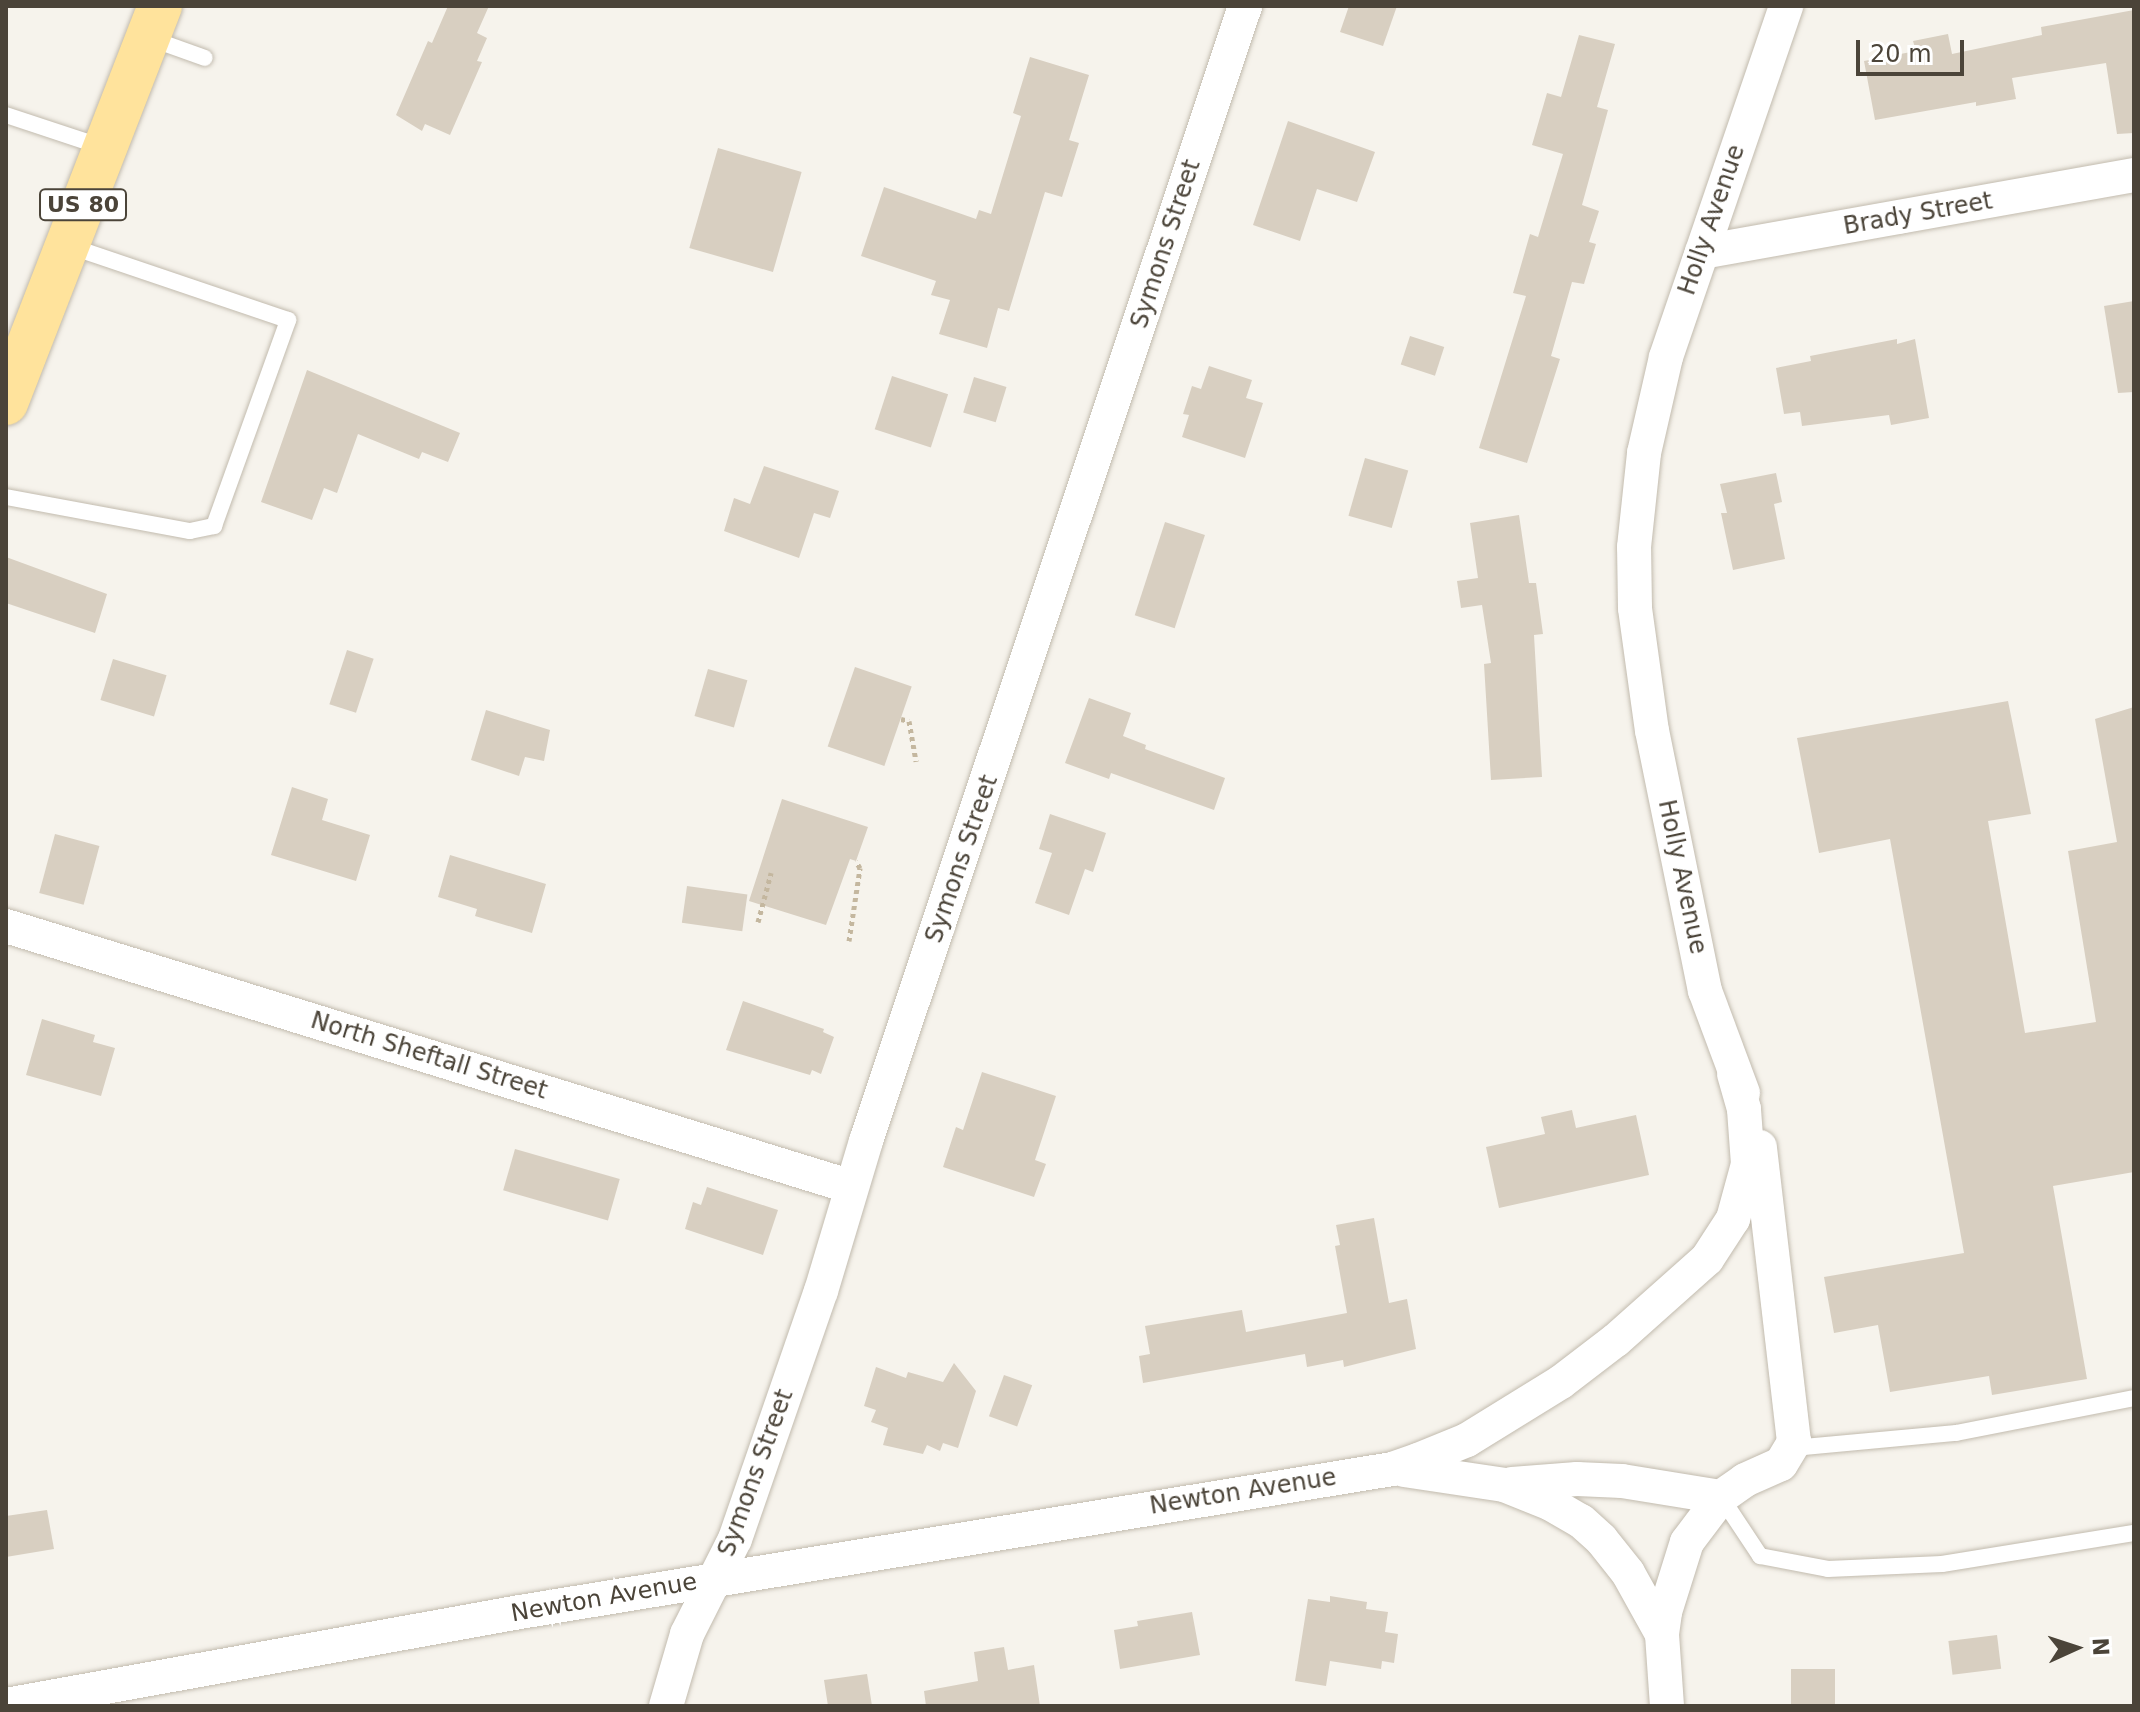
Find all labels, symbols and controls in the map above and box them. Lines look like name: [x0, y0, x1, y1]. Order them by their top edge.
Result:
scale bar: [1860, 24, 1968, 74]
text: 20 m: [1870, 40, 1932, 68]
street label: Holly Avenue: [1673, 141, 1751, 299]
street label: Symons Street: [1125, 156, 1207, 332]
road number: US 80: [39, 187, 127, 223]
street label: Brady Street: [1841, 187, 1995, 241]
street label: Symons Street: [920, 771, 1004, 947]
street label: Holly Avenue: [1652, 797, 1712, 957]
street label: North Sheftall Street: [307, 1006, 551, 1106]
street label: Symons Street: [712, 1385, 800, 1561]
street label: Newton Avenue: [1148, 1463, 1338, 1521]
street label: Newton Avenue: [509, 1567, 699, 1629]
north arrow: [2036, 1608, 2116, 1688]
text: N: [2088, 1637, 2113, 1657]

